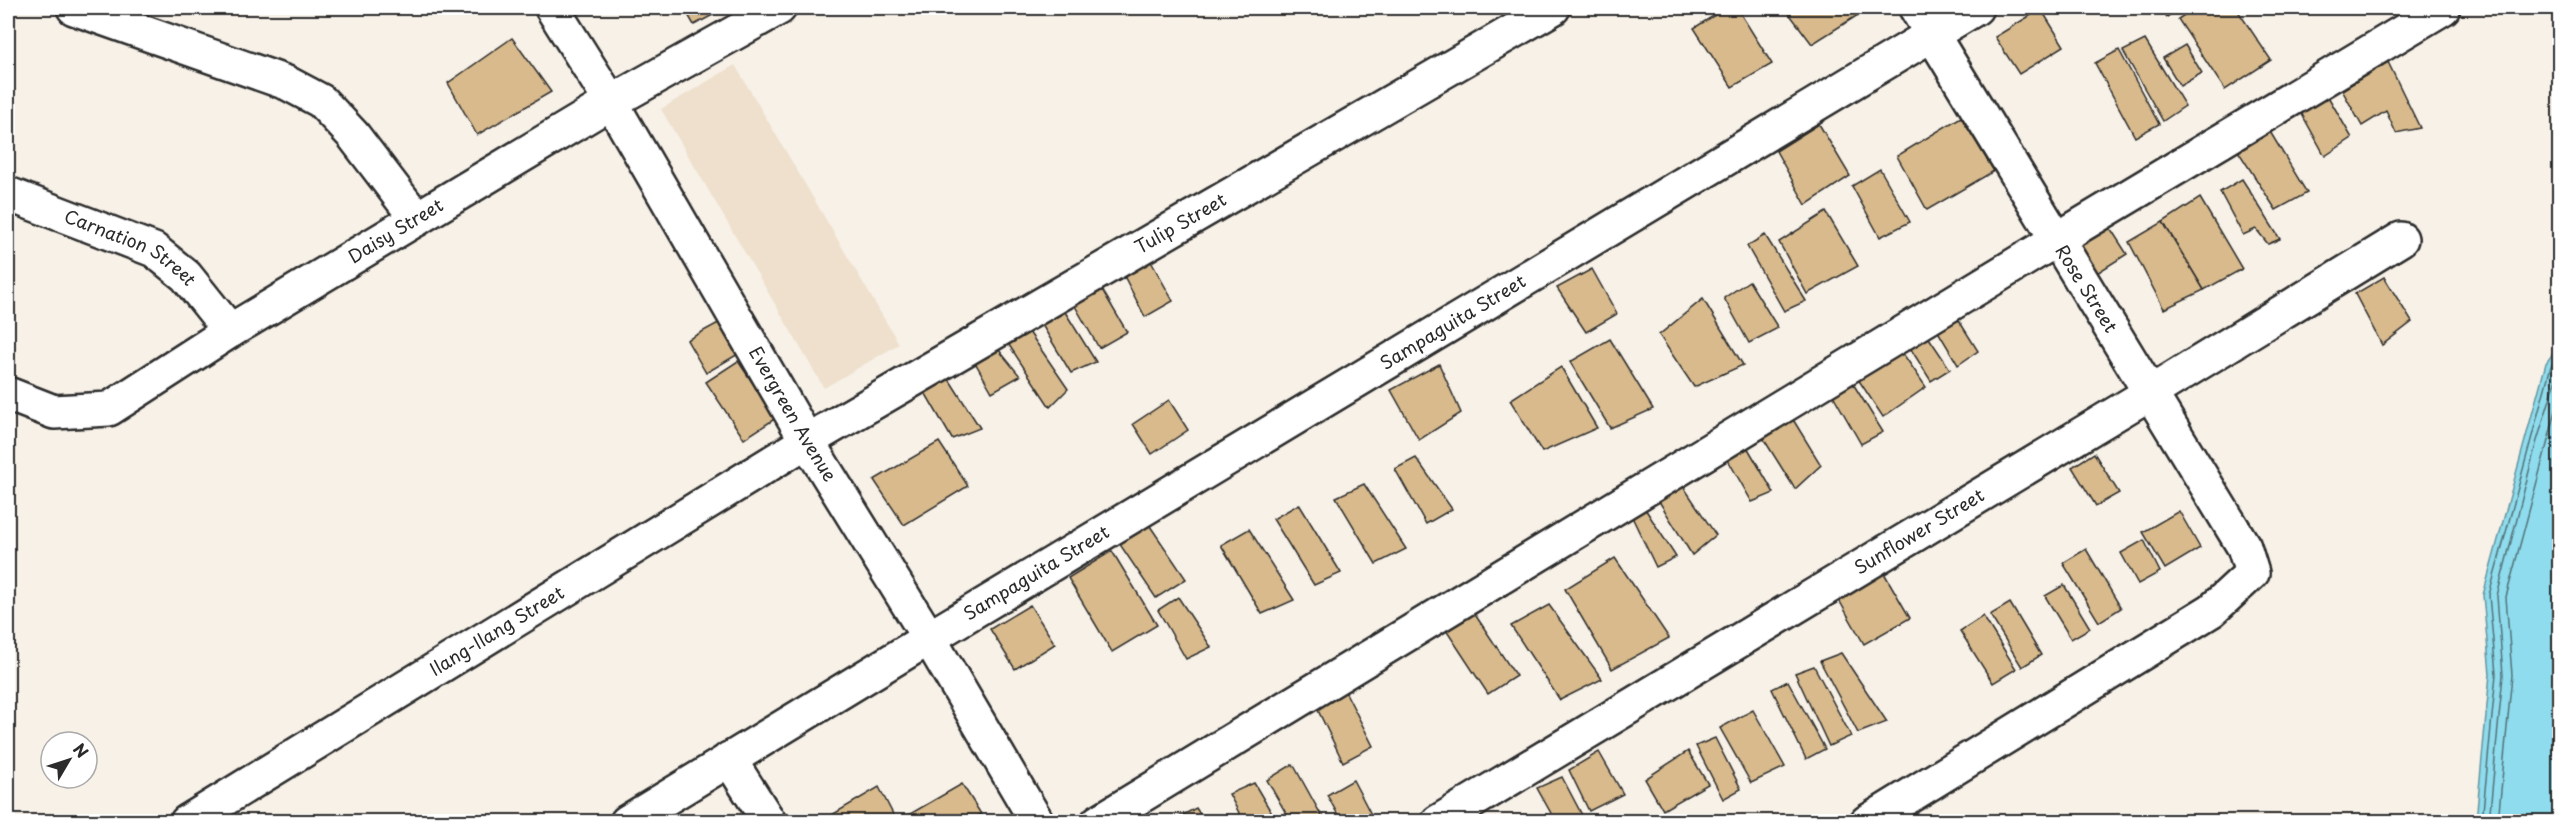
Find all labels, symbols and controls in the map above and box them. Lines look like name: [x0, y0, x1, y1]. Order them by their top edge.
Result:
street label: Tulip Street: [1129, 185, 1231, 260]
street label: Daisy Street: [342, 191, 448, 269]
street label: Carnation Street: [61, 202, 204, 291]
street label: Rose Street: [2049, 239, 2125, 338]
street label: Sampaguita Street: [1374, 267, 1530, 376]
street label: Evergreen Avenue: [743, 341, 844, 486]
street label: Sunflower Street: [1848, 481, 1989, 580]
street label: Sampaguita Street: [958, 518, 1114, 626]
street label: Ilang-Ilang Street: [424, 578, 569, 682]
north arrow: [39, 730, 99, 790]
text: N: [68, 737, 95, 762]

